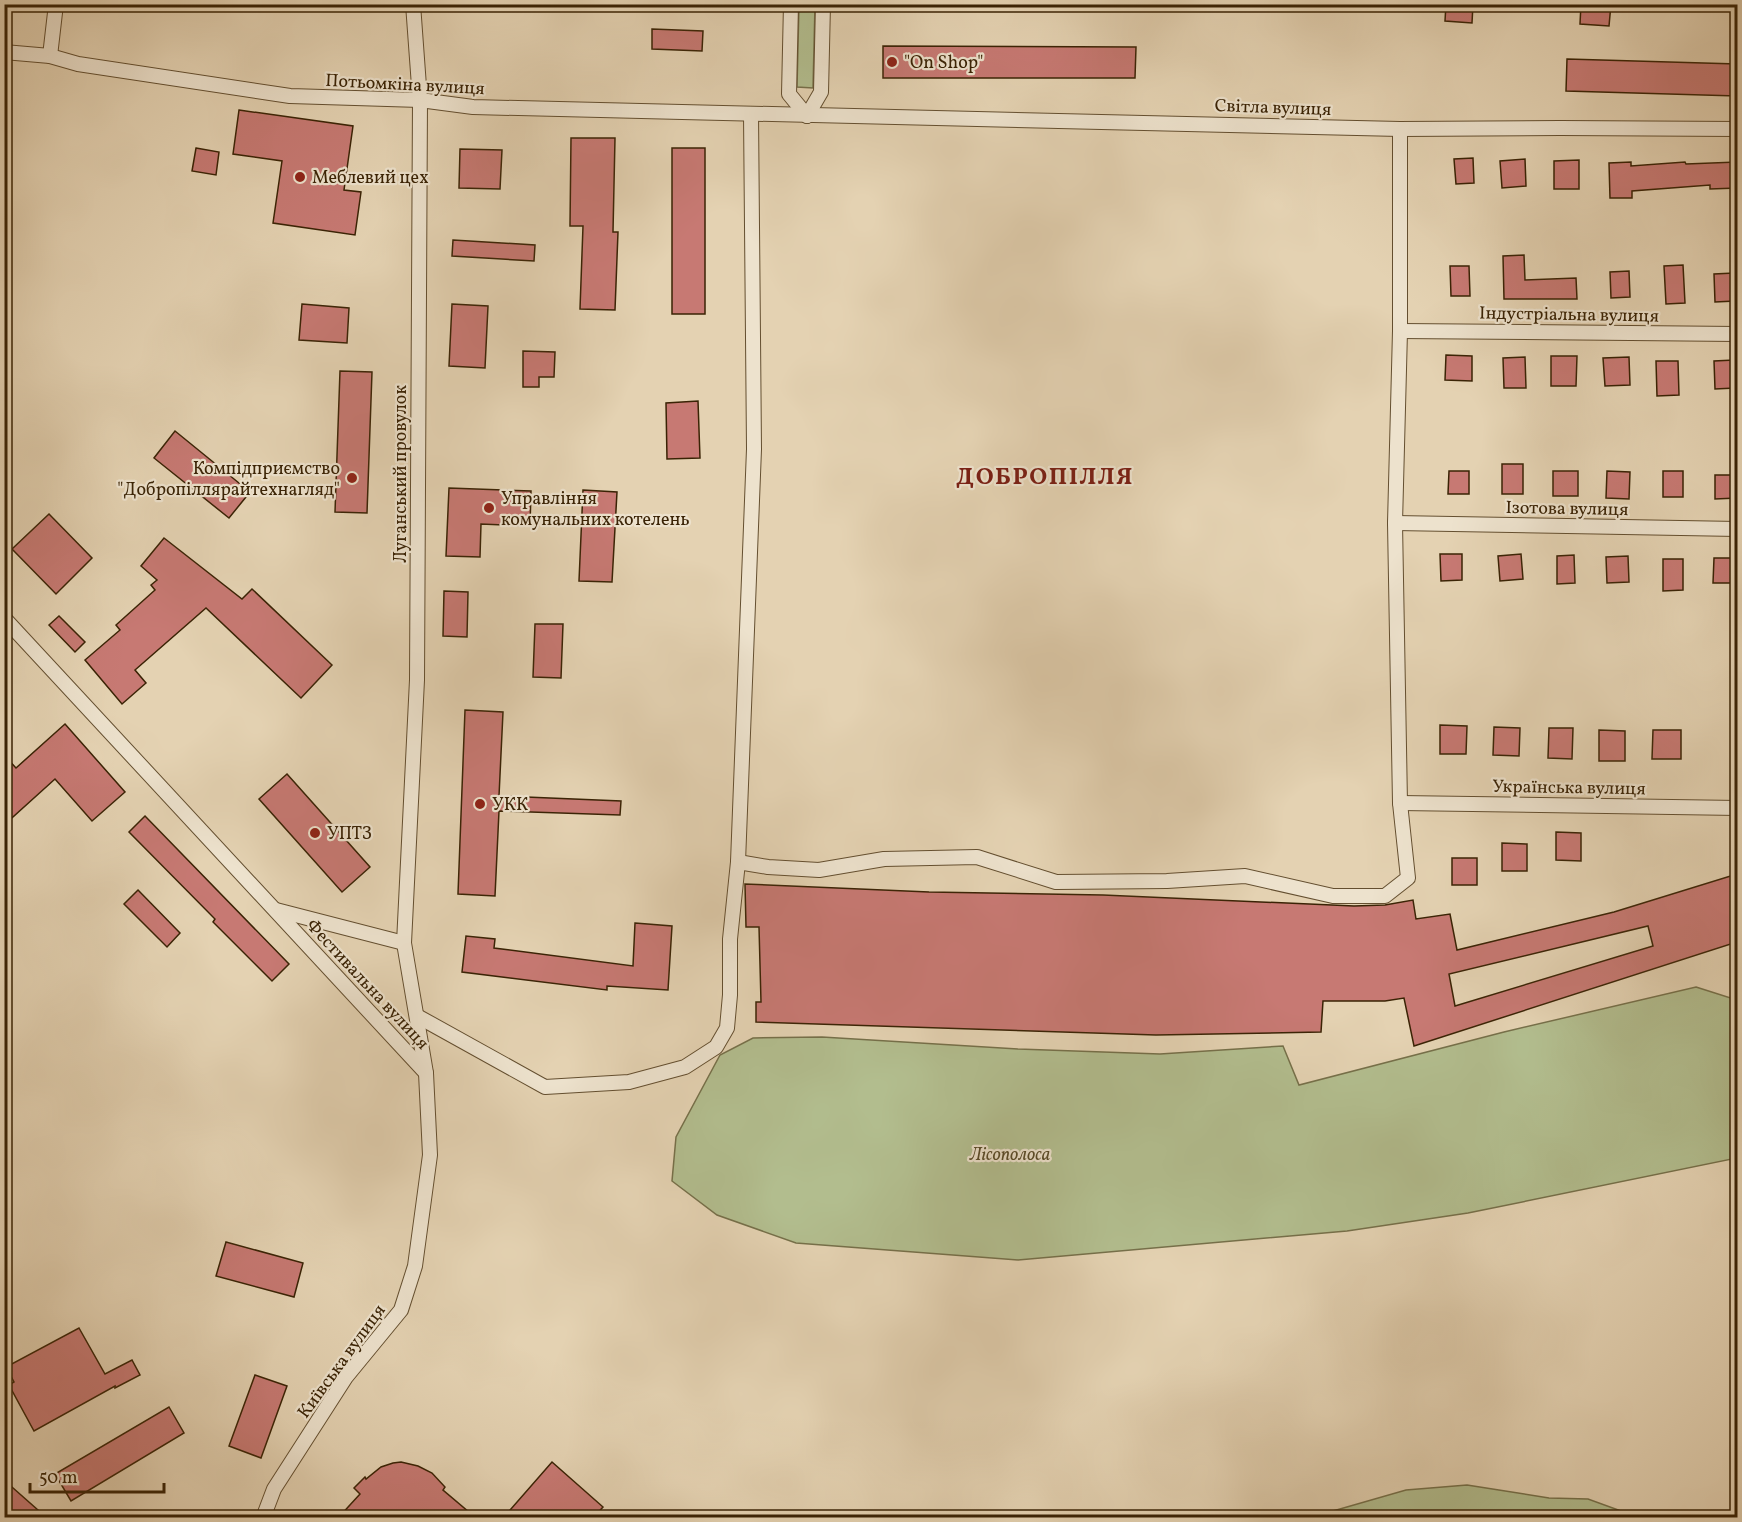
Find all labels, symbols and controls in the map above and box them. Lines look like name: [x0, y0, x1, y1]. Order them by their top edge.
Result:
place label: "On Shop": [904, 51, 983, 76]
marker: "On Shop": [885, 55, 899, 69]
street label: Потьомкіна вулиця: [325, 69, 485, 102]
street label: Світла вулиця: [1214, 94, 1332, 123]
place label: Меблевий цех: [312, 166, 429, 191]
marker: Меблевий цех: [293, 170, 307, 184]
street label: Індустріальна вулиця: [1479, 301, 1659, 330]
street label: Луганський провулок: [389, 385, 414, 563]
place label: Компідприємство "Добропіллярайтехнагляд": [117, 457, 340, 503]
district label: ДОБРОПІЛЛЯ: [956, 461, 1134, 495]
marker: Компідприємство "Добропіллярайтехнагляд": [345, 471, 359, 485]
place label: Управління комунальних котелень: [501, 487, 690, 533]
street label: Ізотова вулиця: [1505, 496, 1629, 523]
marker: Управління комунальних котелень: [482, 501, 496, 515]
street label: Українська вулиця: [1492, 775, 1646, 802]
place label: УКК: [492, 793, 528, 818]
marker: УКК: [473, 797, 487, 811]
place label: УПТЗ: [327, 822, 372, 847]
marker: УПТЗ: [308, 826, 322, 840]
street label: Фестивальна вулиця: [300, 914, 434, 1056]
park label: Лісополоса: [969, 1143, 1050, 1168]
street label: Київська вулиця: [292, 1300, 392, 1424]
scale bar: [30, 1456, 164, 1494]
text: 50 m: [39, 1466, 78, 1491]

